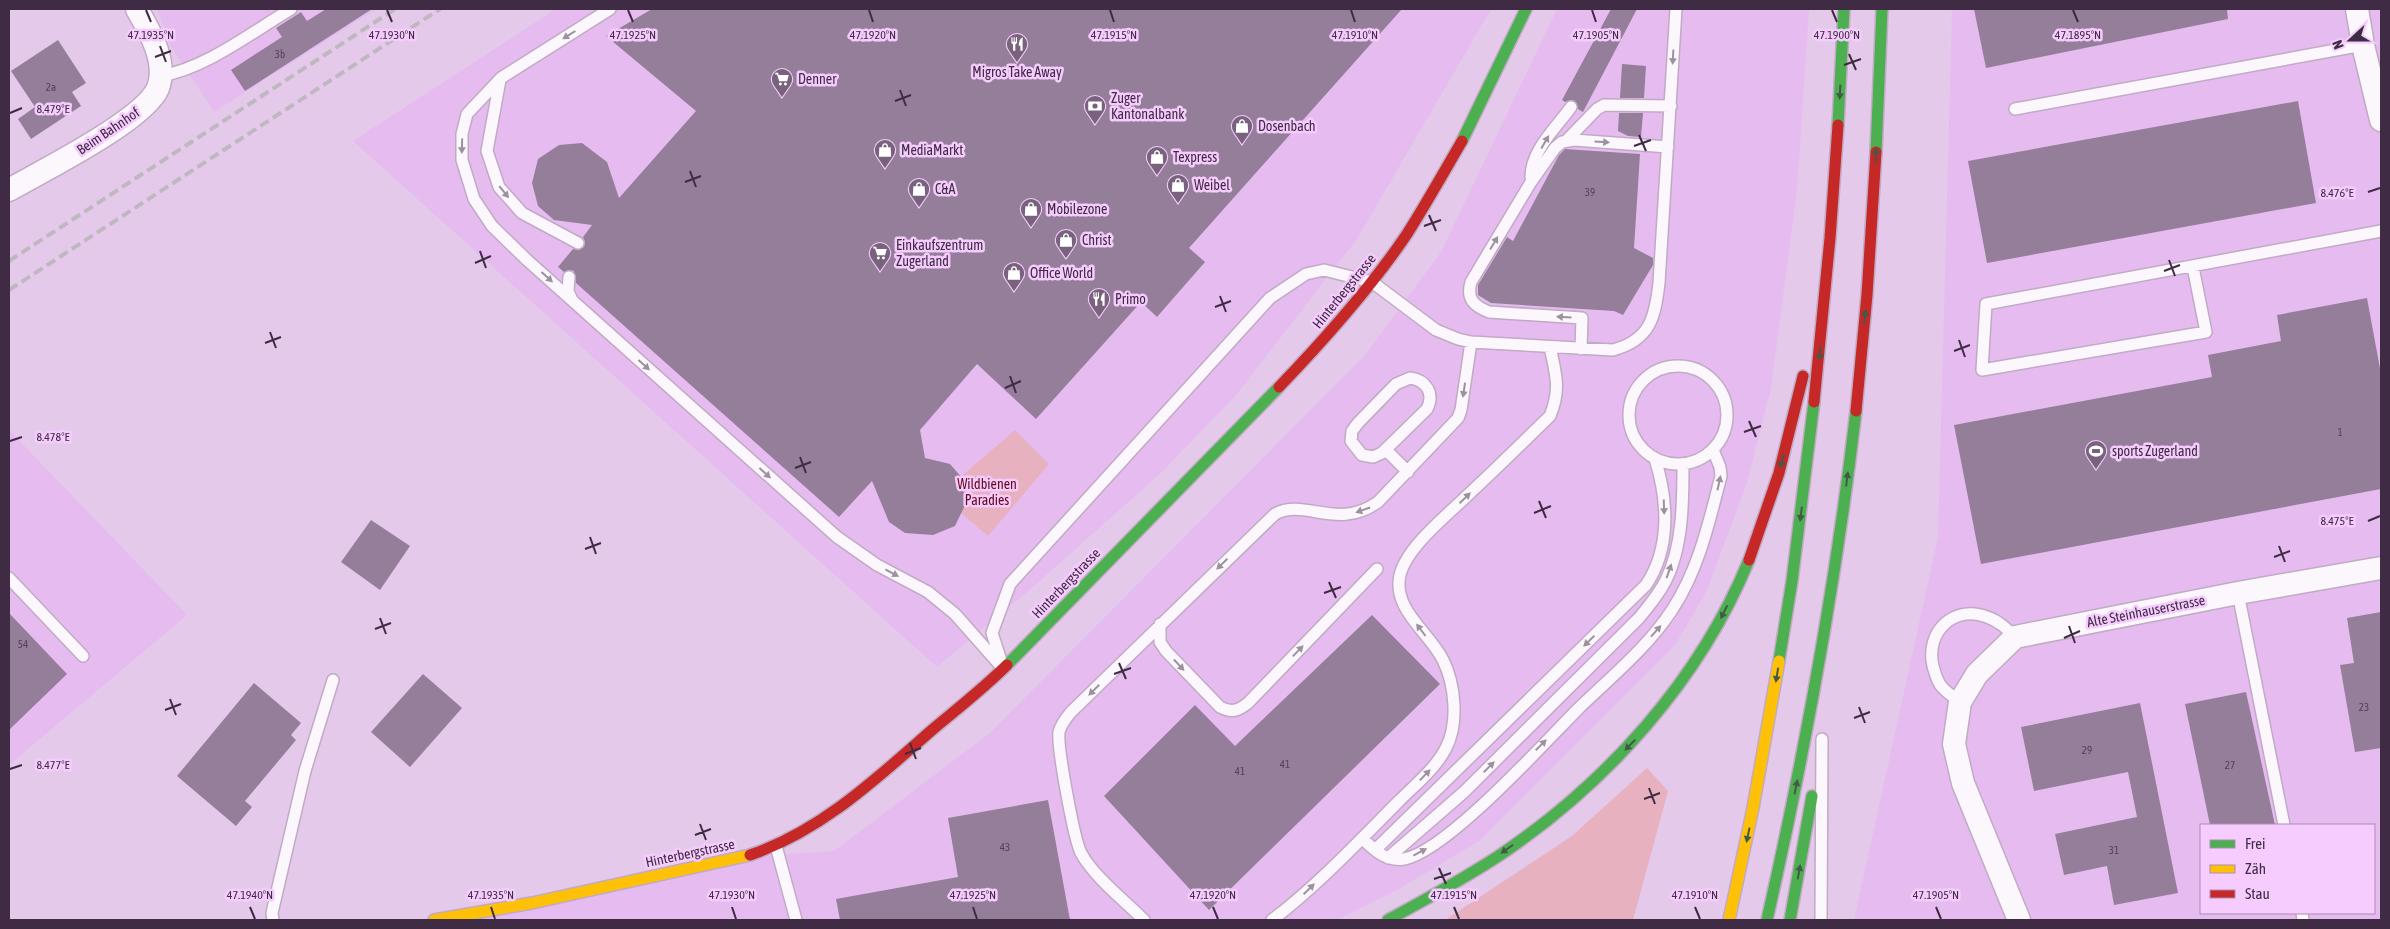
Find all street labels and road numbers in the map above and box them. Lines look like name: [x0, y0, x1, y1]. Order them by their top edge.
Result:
street label: Beim Bahnhof: [74, 104, 143, 158]
street label: Hinterbergstrasse: [1309, 251, 1379, 331]
street label: Hinterbergstrasse: [1029, 545, 1103, 621]
street label: Alte Steinhauserstrasse: [2086, 592, 2206, 630]
street label: Hinterbergstrasse: [644, 836, 736, 870]

